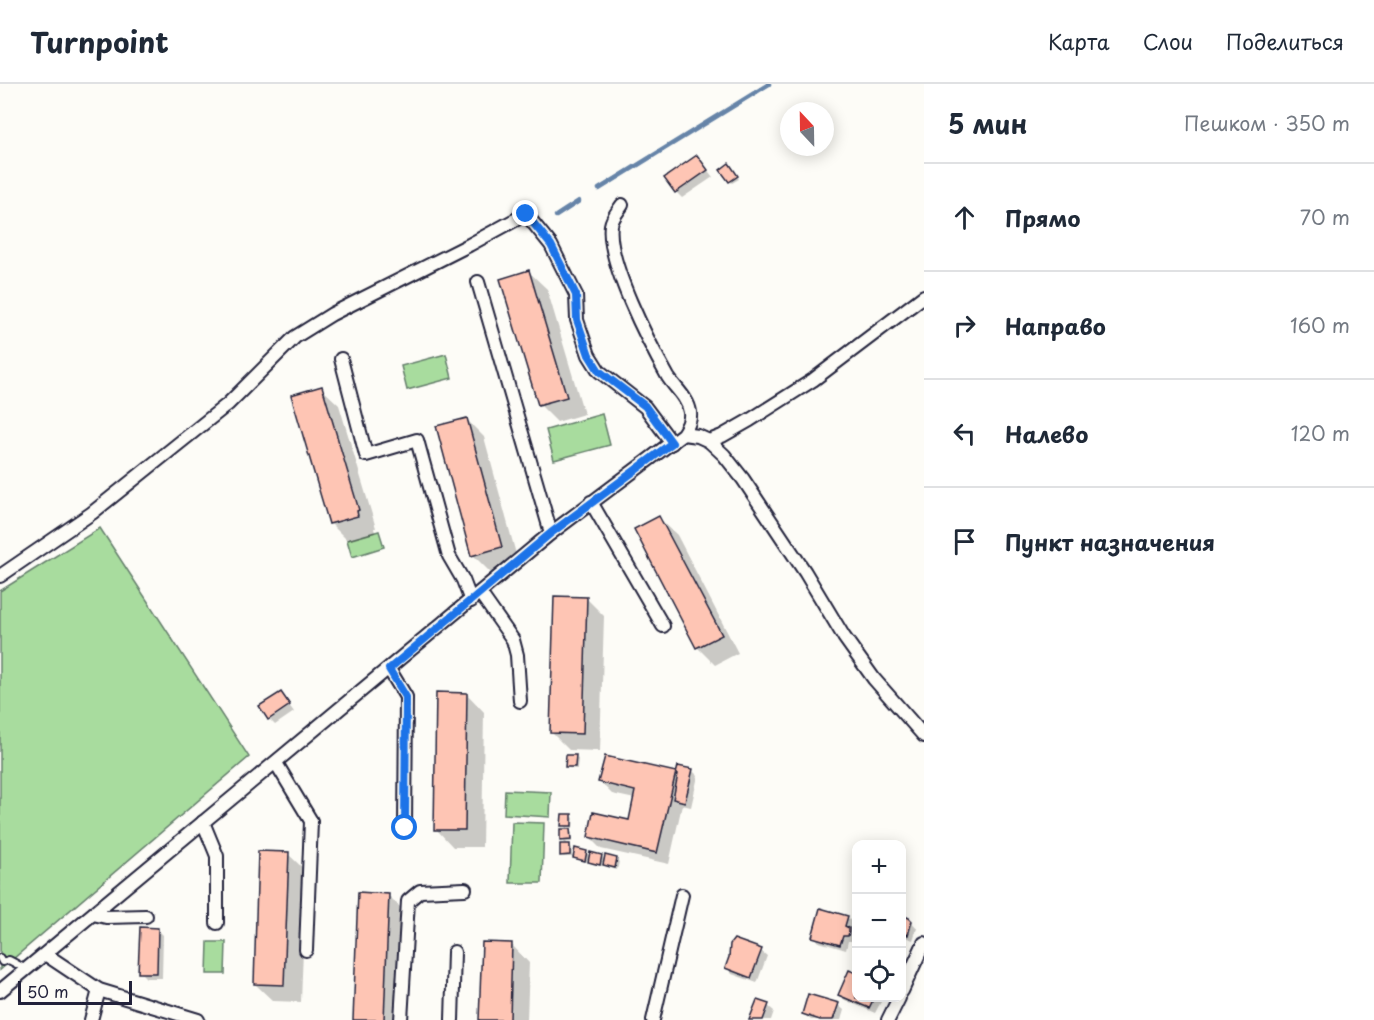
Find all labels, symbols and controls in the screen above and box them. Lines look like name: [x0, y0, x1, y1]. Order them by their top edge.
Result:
text: Turnpoint: [30, 20, 169, 63]
text: Карта: [1048, 25, 1110, 57]
text: Слои: [1143, 25, 1193, 57]
text: Поделиться: [1226, 25, 1344, 57]
north arrow: [780, 102, 834, 156]
text: 5 мин: [948, 104, 1027, 143]
text: Пешком · 350 m: [1184, 108, 1350, 138]
route end: [512, 200, 538, 226]
icon: ahead: [948, 201, 981, 234]
text: Прямо: [1005, 201, 1080, 234]
text: 70 m: [1300, 202, 1350, 232]
icon: right: [948, 309, 981, 342]
text: Направо: [1005, 309, 1106, 342]
text: 160 m: [1290, 310, 1350, 340]
icon: left: [948, 417, 981, 450]
text: Налево: [1005, 417, 1088, 450]
text: 120 m: [1291, 418, 1350, 448]
icon: arrive: [948, 525, 981, 558]
text: Пункт назначения: [1005, 525, 1215, 558]
route start: [391, 814, 417, 840]
map controls: [852, 840, 906, 1002]
button: +: [852, 840, 906, 894]
button: −: [852, 894, 906, 948]
button: locate: [852, 948, 906, 1002]
scale bar: [18, 978, 132, 1006]
text: 50 m: [27, 979, 68, 1003]

